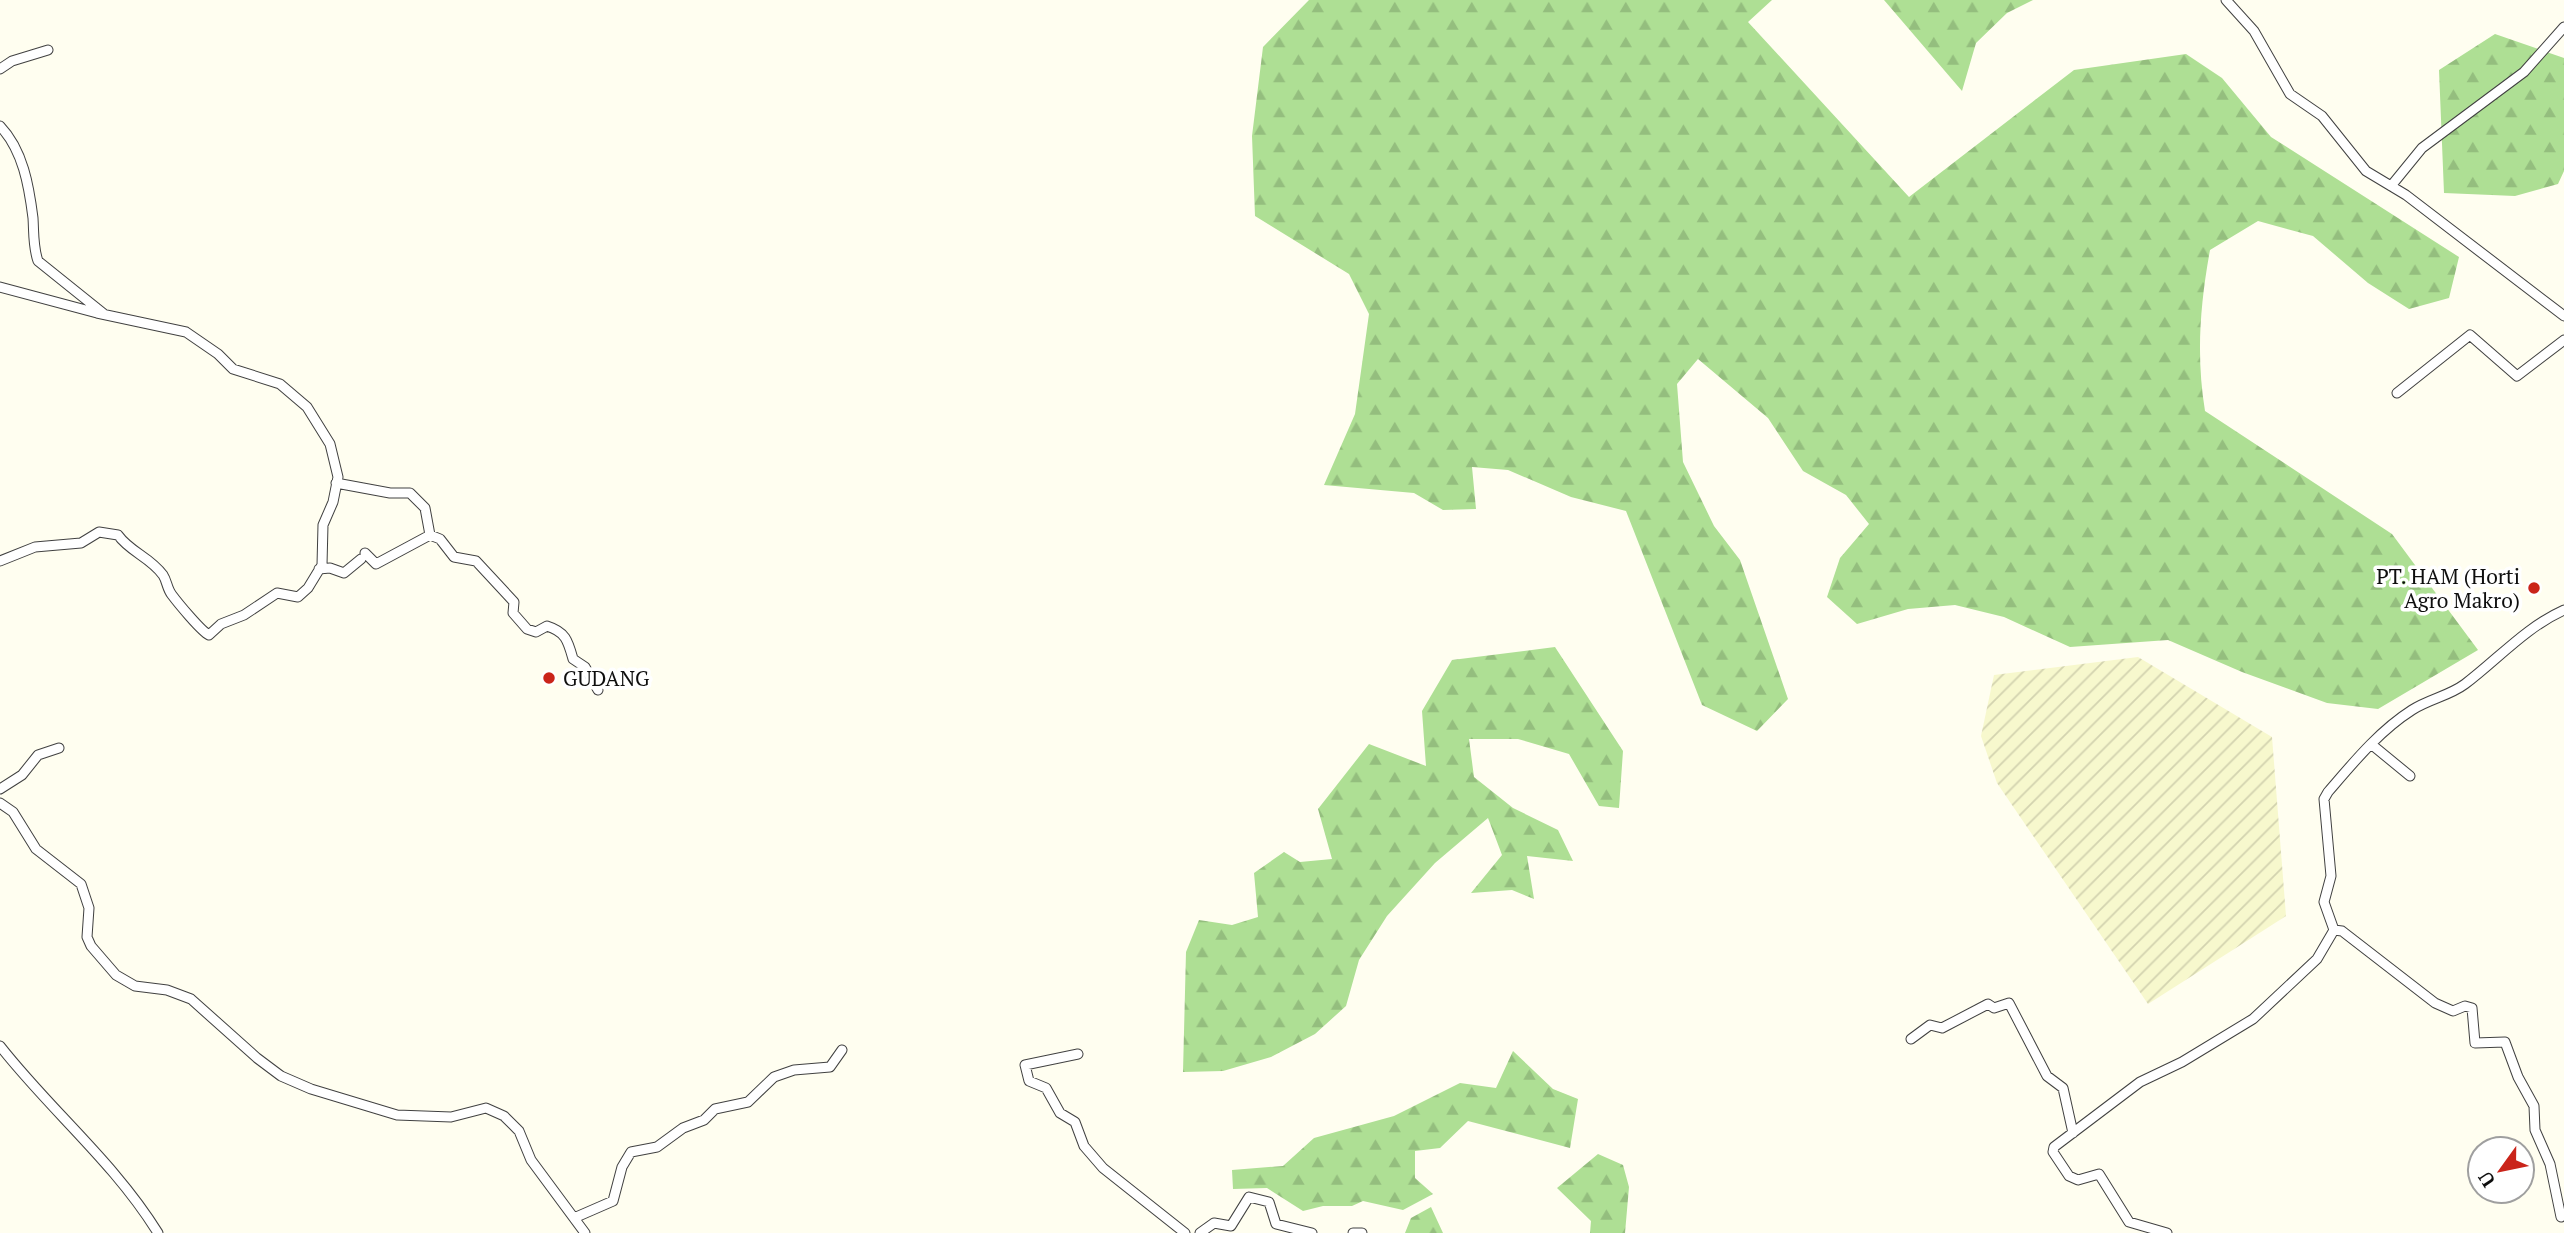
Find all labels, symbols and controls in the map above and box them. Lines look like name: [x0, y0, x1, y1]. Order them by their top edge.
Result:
place label: PT. HAM (Horti Agro Makro): [2376, 562, 2520, 614]
marker: PT. HAM (Horti Agro Makro): [2526, 580, 2542, 596]
place label: GUDANG: [563, 664, 650, 692]
marker: GUDANG: [541, 670, 557, 686]
north arrow: [2466, 1135, 2536, 1205]
text: U: [2472, 1167, 2501, 1192]

